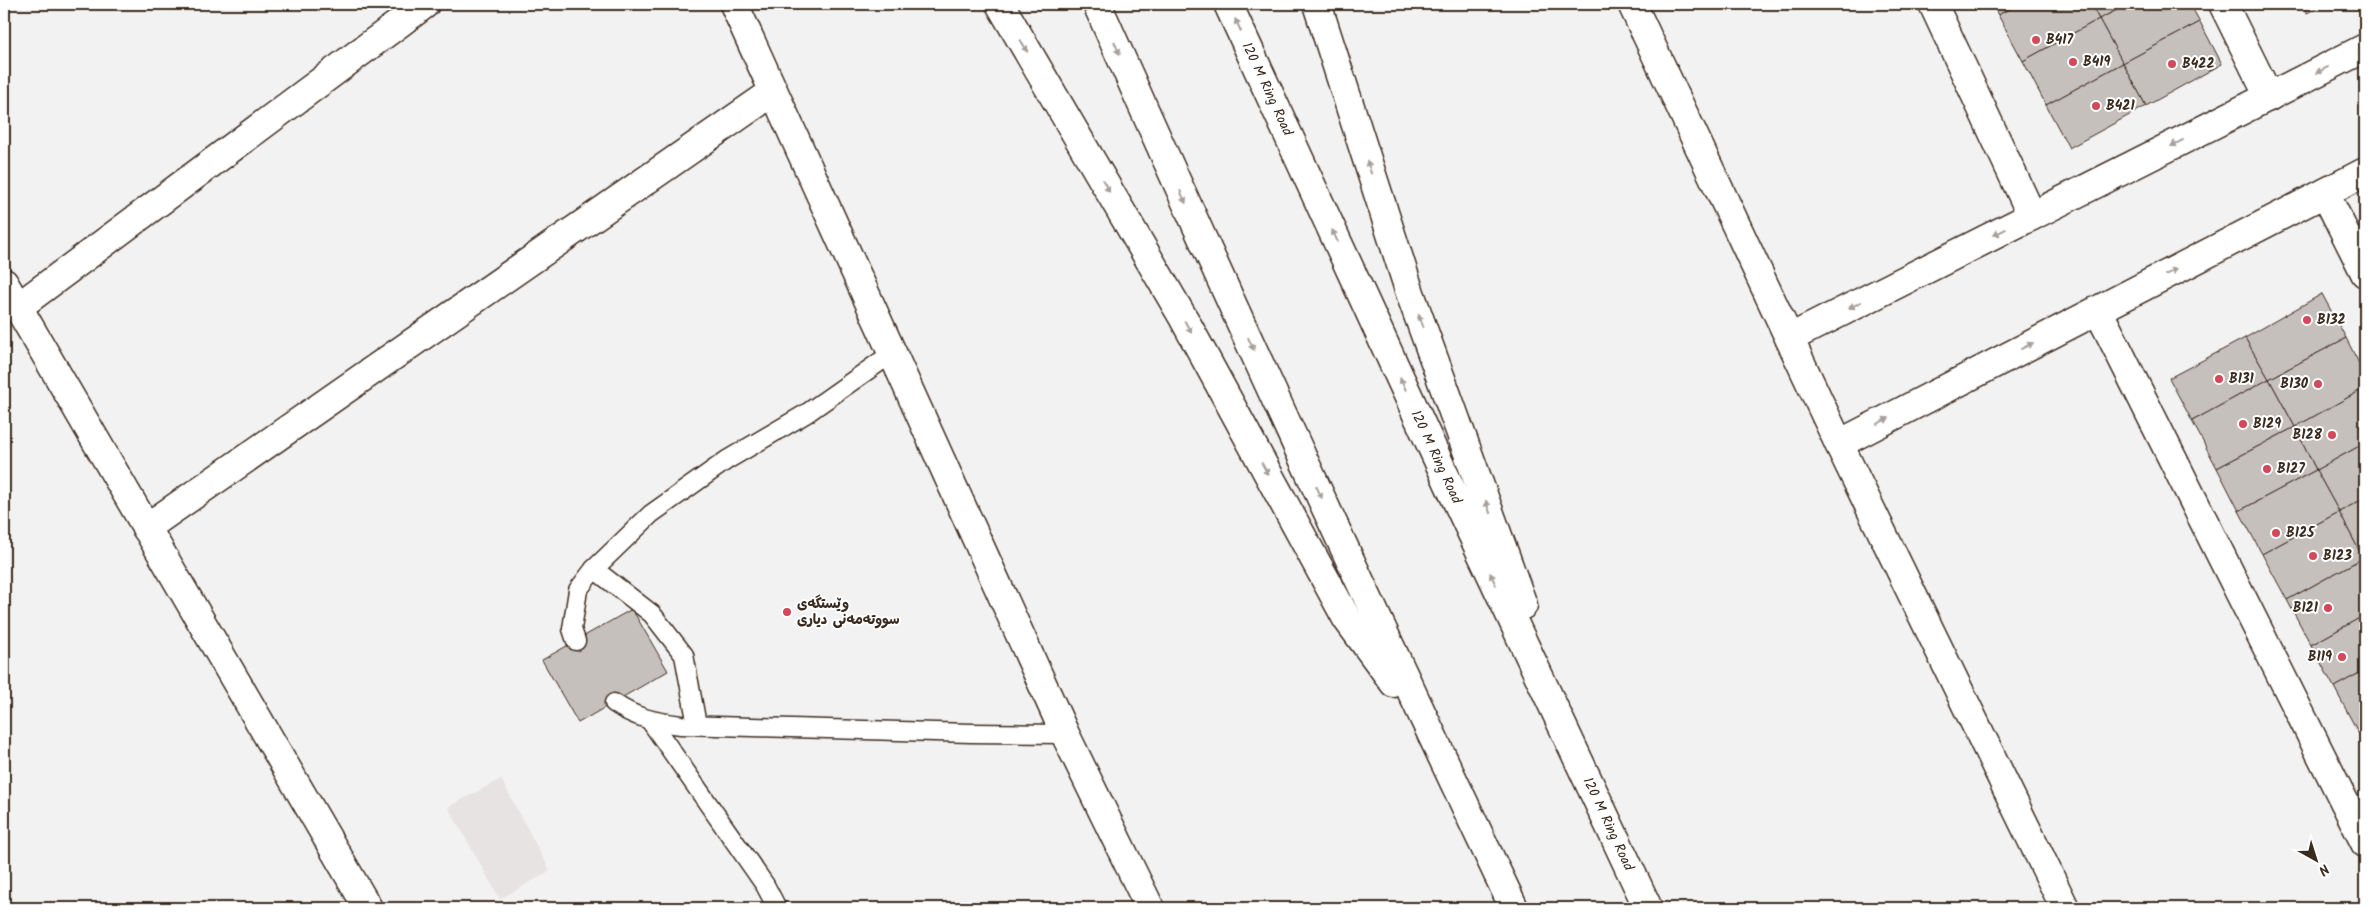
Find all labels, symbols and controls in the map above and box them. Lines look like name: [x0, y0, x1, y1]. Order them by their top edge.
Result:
one-way arrow: [1234, 18, 1242, 32]
place label: B417: [2046, 29, 2074, 51]
marker: B417: [2030, 34, 2042, 46]
one-way arrow: [1020, 39, 1029, 52]
street label: 120 M Ring Road: [1236, 39, 1299, 140]
one-way arrow: [1114, 41, 1122, 55]
place label: B419: [2083, 51, 2111, 73]
place label: B422: [2182, 53, 2215, 75]
marker: B419: [2067, 56, 2079, 68]
marker: B422: [2166, 58, 2178, 70]
one-way arrow: [2315, 66, 2329, 74]
place label: B421: [2106, 95, 2136, 117]
marker: B421: [2090, 100, 2102, 112]
one-way arrow: [2169, 139, 2184, 147]
one-way arrow: [1364, 159, 1372, 174]
one-way arrow: [1102, 179, 1110, 194]
one-way arrow: [1180, 190, 1188, 204]
one-way arrow: [1993, 228, 2007, 236]
one-way arrow: [1331, 229, 1339, 243]
one-way arrow: [2164, 268, 2179, 276]
one-way arrow: [1848, 301, 1862, 309]
place label: B132: [2317, 309, 2346, 331]
one-way arrow: [1417, 313, 1425, 328]
marker: B132: [2301, 314, 2313, 326]
one-way arrow: [1183, 320, 1192, 333]
one-way arrow: [1247, 337, 1255, 351]
one-way arrow: [2020, 342, 2034, 350]
place label: B131: [2229, 368, 2255, 390]
marker: B131: [2213, 373, 2225, 385]
place label: B130: [2280, 373, 2309, 395]
one-way arrow: [1398, 377, 1406, 391]
marker: B130: [2312, 378, 2324, 390]
street label: 120 M Ring Road: [1405, 407, 1468, 508]
place label: B129: [2253, 413, 2281, 435]
one-way arrow: [1876, 417, 1890, 425]
marker: B129: [2237, 418, 2249, 430]
place label: B128: [2293, 424, 2323, 446]
marker: B128: [2326, 429, 2338, 441]
place label: B127: [2277, 458, 2305, 480]
one-way arrow: [1261, 463, 1270, 476]
marker: B127: [2261, 463, 2273, 475]
one-way arrow: [1316, 485, 1324, 499]
one-way arrow: [1484, 499, 1491, 514]
place label: B125: [2286, 522, 2316, 544]
marker: B125: [2270, 527, 2282, 539]
place label: B123: [2323, 545, 2352, 567]
marker: B123: [2307, 550, 2319, 562]
one-way arrow: [1489, 572, 1497, 586]
place label: وێستگەی سووتەمەنی دیاری: [797, 593, 900, 631]
place label: B121: [2293, 597, 2319, 619]
marker: B121: [2322, 602, 2334, 614]
marker: وێستگەی سووتەمەنی دیاری: [781, 606, 793, 618]
place label: B119: [2308, 646, 2332, 668]
marker: B119: [2336, 651, 2348, 663]
street label: 120 M Ring Road: [1577, 774, 1640, 875]
north arrow: [2292, 834, 2342, 884]
text: N: [2313, 858, 2334, 881]

